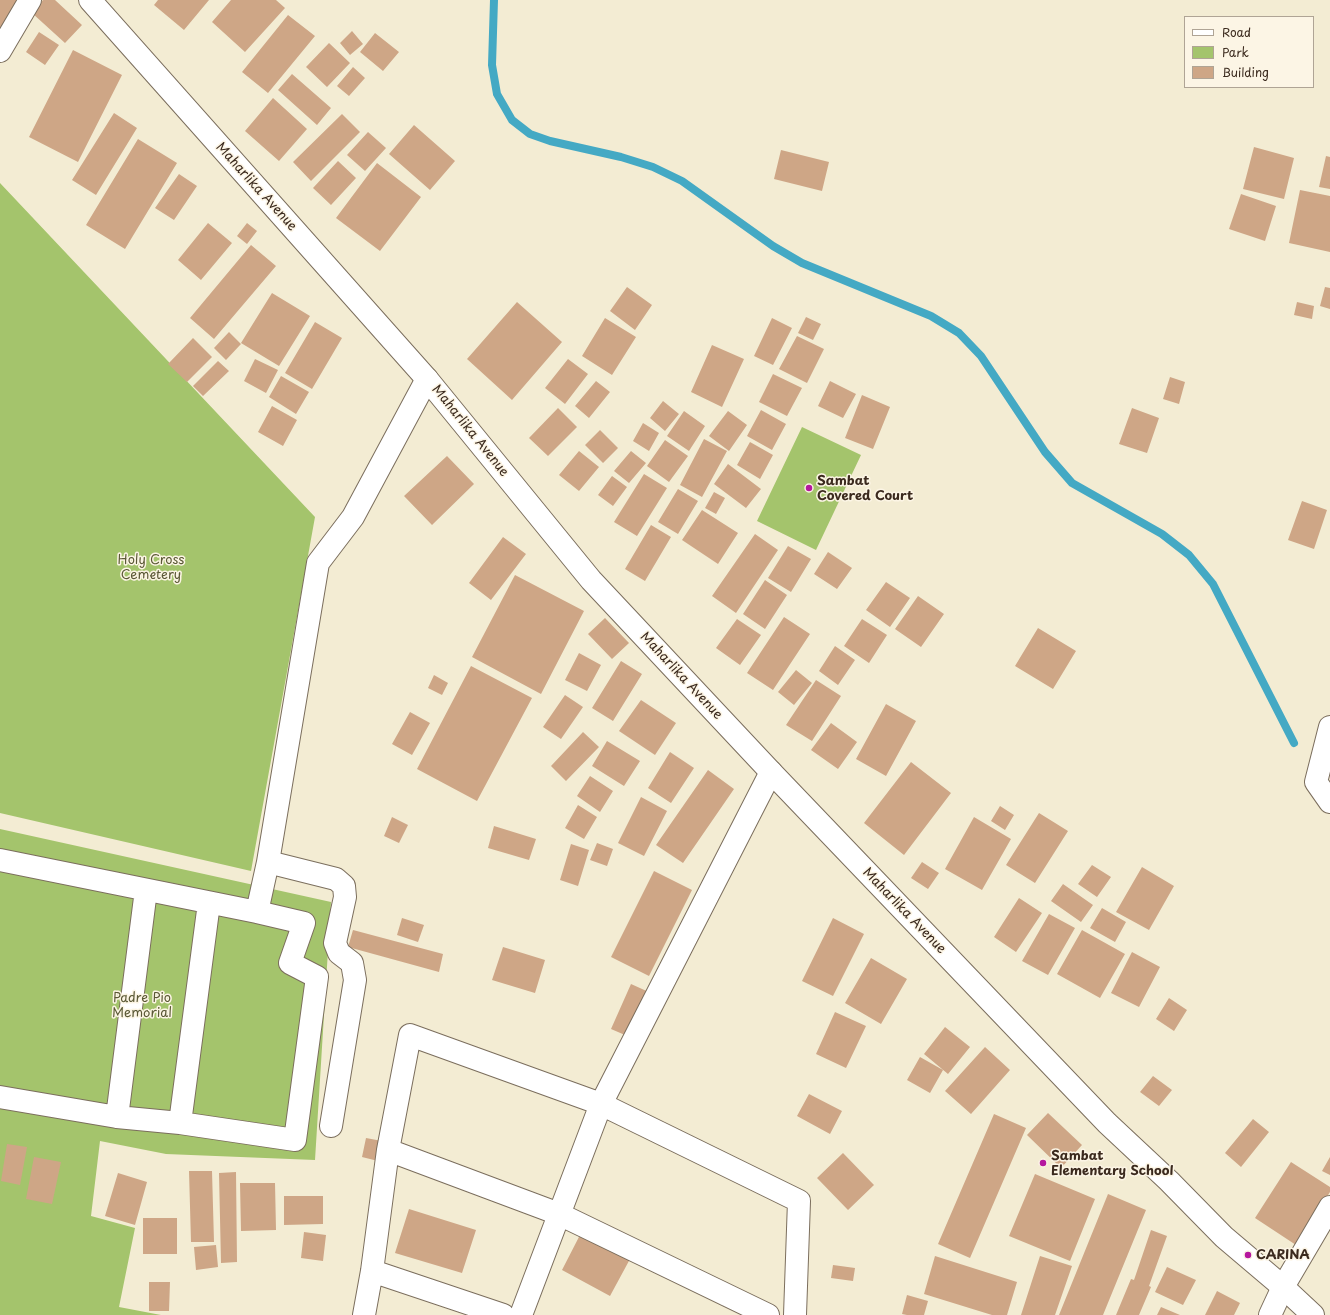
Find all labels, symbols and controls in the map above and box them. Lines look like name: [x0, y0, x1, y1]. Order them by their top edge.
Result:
legend: [1184, 16, 1314, 88]
text: Road: [1222, 23, 1251, 41]
text: Park: [1222, 43, 1249, 61]
text: Building: [1222, 63, 1269, 81]
street label: Maharlika Avenue: [212, 140, 300, 234]
street label: Maharlika Avenue: [428, 382, 512, 480]
place label: Sambat Covered Court: [817, 473, 913, 504]
marker: Sambat Covered Court: [804, 483, 814, 493]
park label: Holy Cross Cemetery: [117, 552, 185, 583]
street label: Maharlika Avenue: [637, 629, 725, 723]
street label: Maharlika Avenue: [859, 865, 949, 957]
park label: Padre Pio Memorial: [112, 990, 172, 1021]
place label: Sambat Elementary School: [1051, 1148, 1173, 1179]
marker: Sambat Elementary School: [1038, 1158, 1048, 1168]
place label: CARINA: [1256, 1247, 1310, 1263]
marker: CARINA: [1243, 1250, 1253, 1260]

